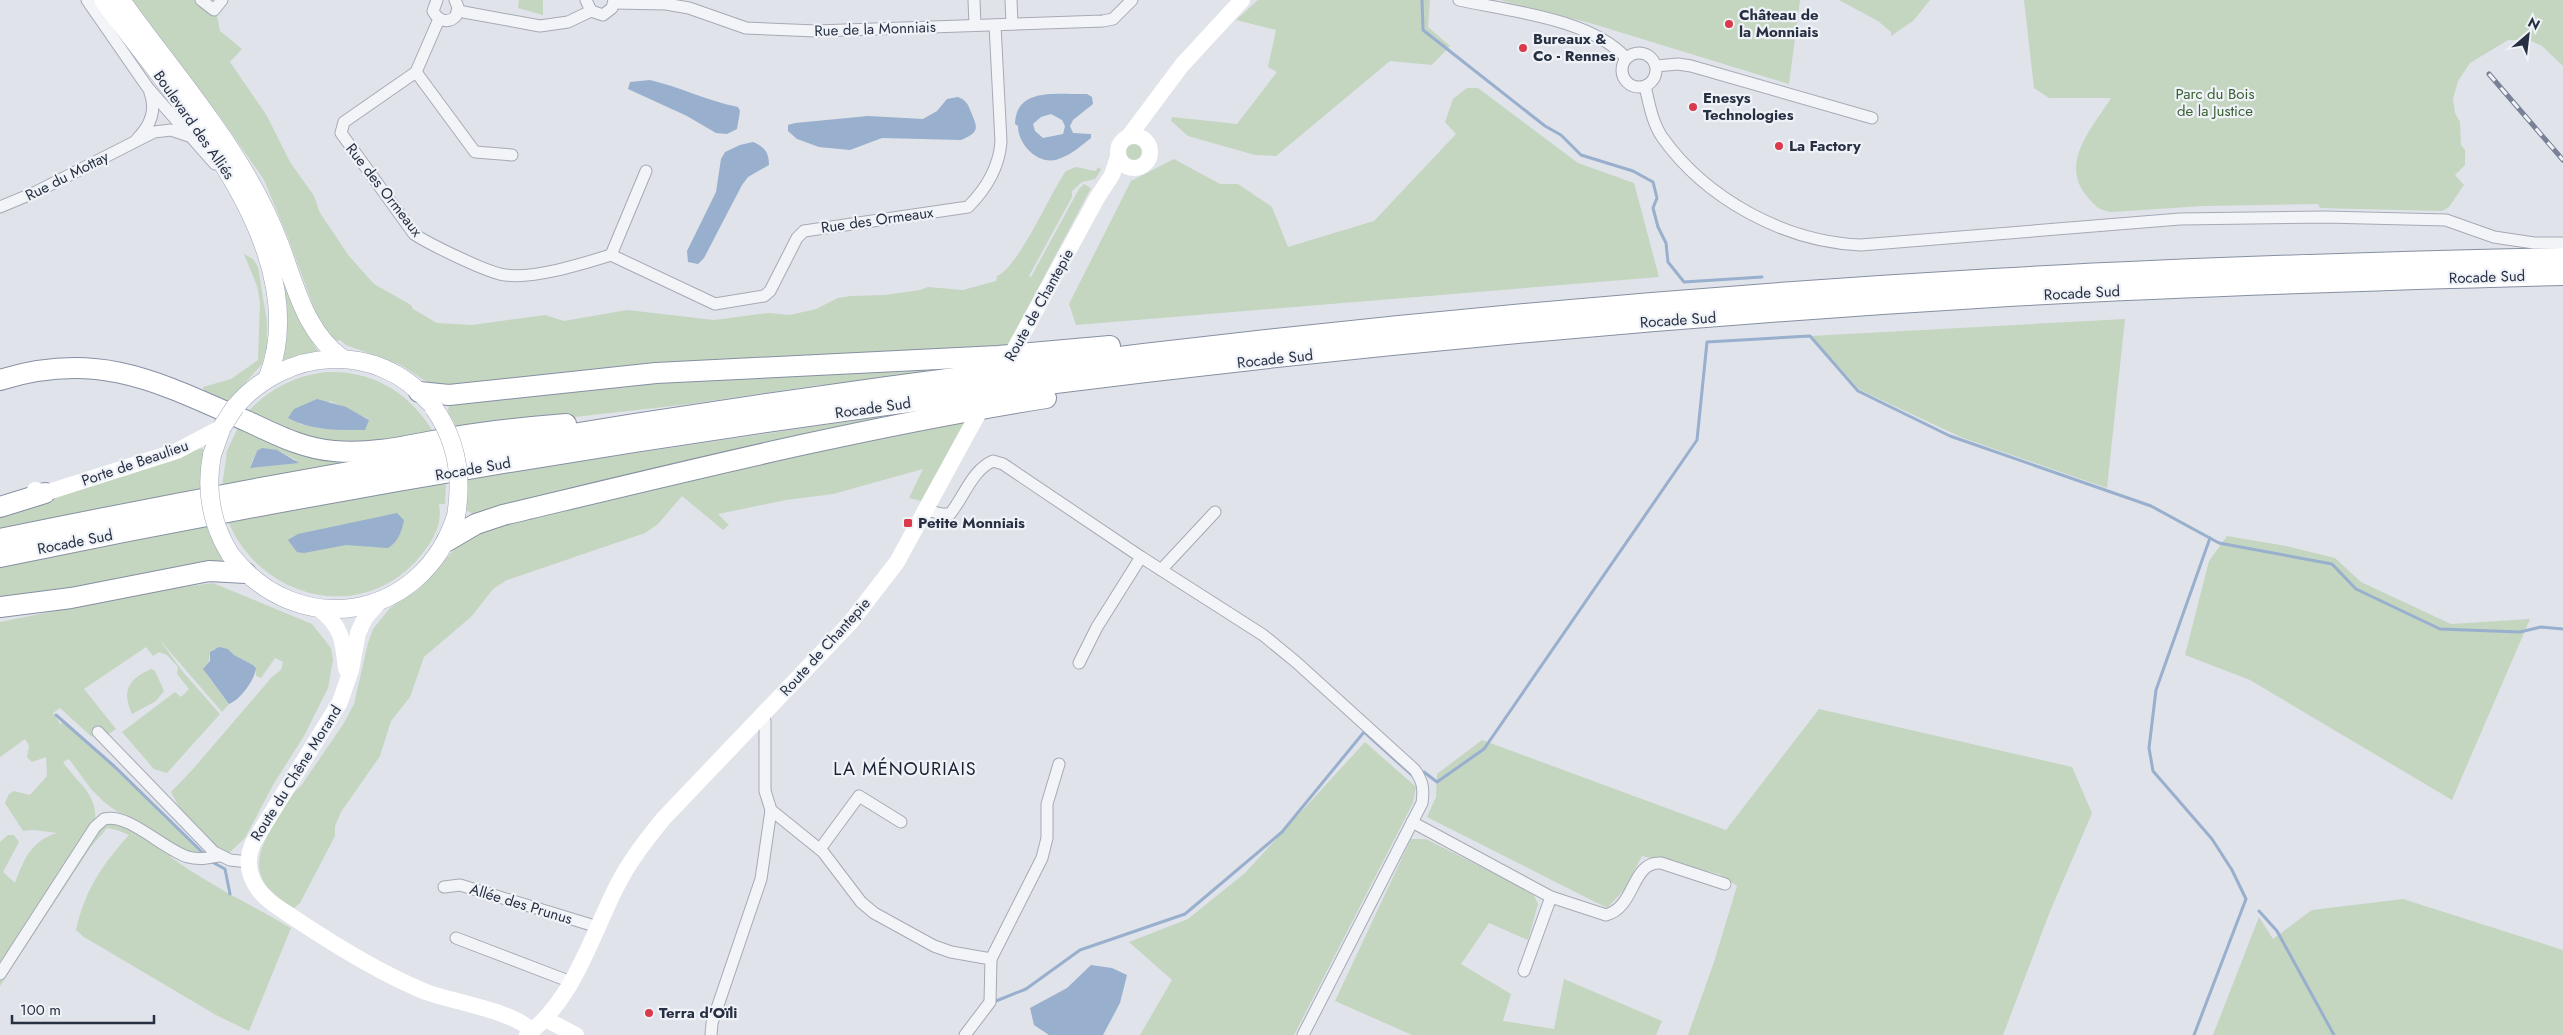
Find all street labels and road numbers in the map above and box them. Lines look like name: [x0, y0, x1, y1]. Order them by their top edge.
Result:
street label: Rue de la Monniais: [814, 16, 936, 42]
street label: Boulevard des Alliés: [148, 66, 240, 184]
street label: Rue des Ormeaux: [341, 139, 428, 242]
street label: Rue du Mottay: [22, 145, 113, 206]
street label: Rue des Ormeaux: [819, 201, 935, 239]
street label: Route de Chantepie: [999, 244, 1079, 365]
street label: Rocade Sud: [2448, 265, 2526, 289]
street label: Rocade Sud: [2043, 280, 2121, 306]
street label: Rocade Sud: [1639, 306, 1717, 334]
street label: Rocade Sud: [1236, 344, 1314, 374]
street label: Rocade Sud: [834, 392, 912, 424]
street label: Porte de Beaulieu: [79, 434, 191, 492]
street label: Rocade Sud: [433, 452, 513, 486]
street label: Rocade Sud: [35, 524, 115, 560]
street label: Route de Chantepie: [775, 593, 875, 701]
street label: Route du Chêne Morand: [245, 701, 347, 845]
street label: Allée des Prunus: [467, 878, 575, 930]

